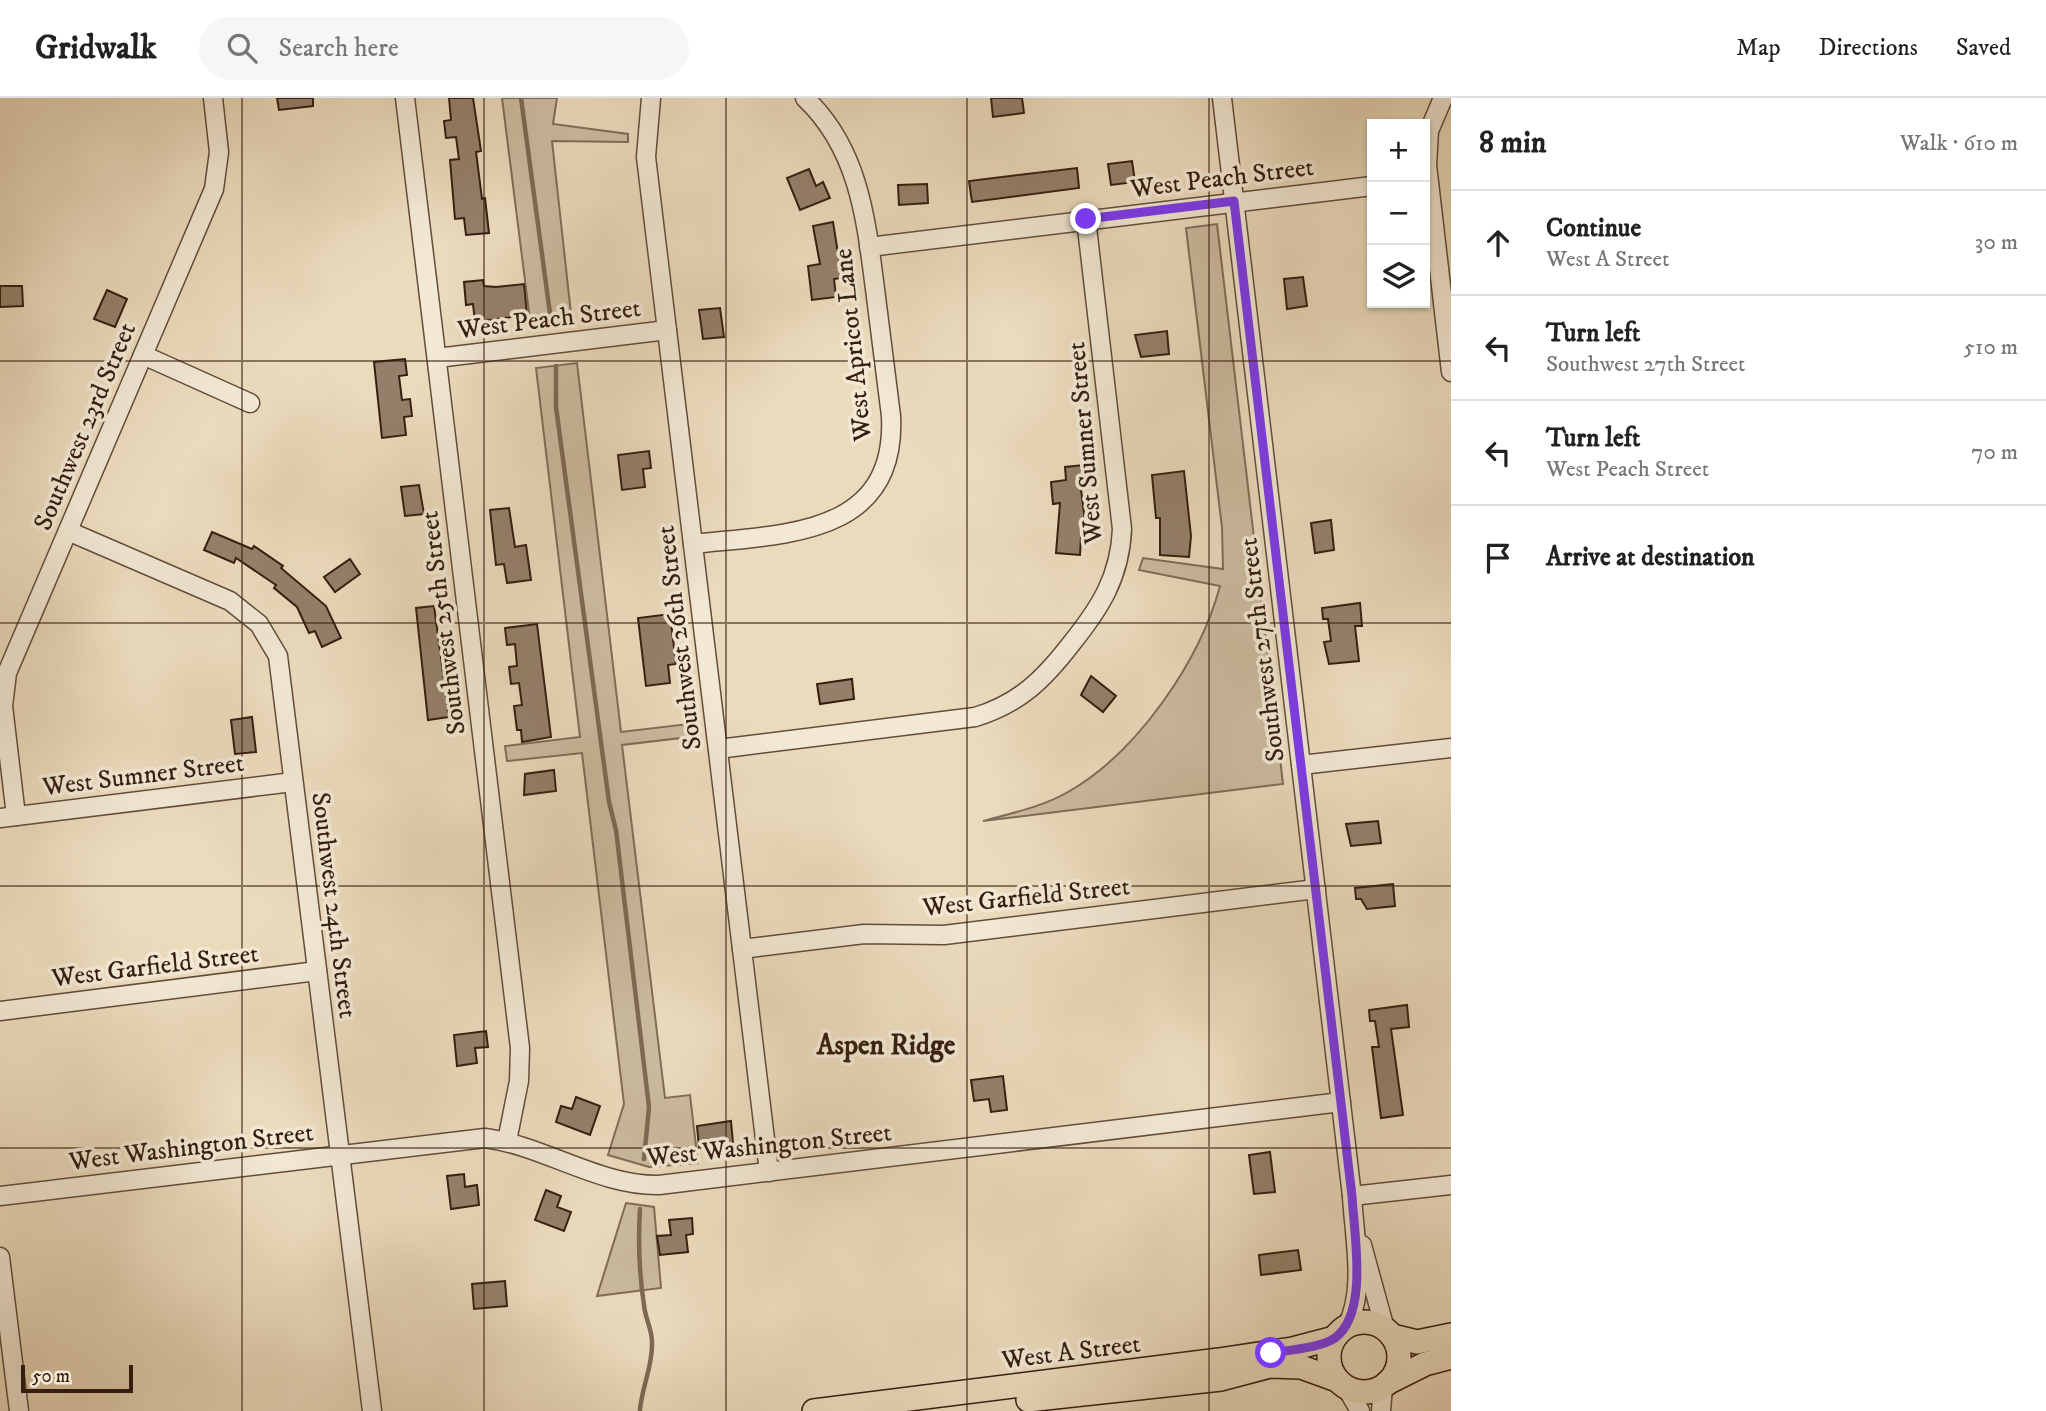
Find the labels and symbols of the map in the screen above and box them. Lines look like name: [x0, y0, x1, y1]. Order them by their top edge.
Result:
street label: West Peach Street: [1128, 151, 1316, 206]
route end: [1070, 203, 1101, 234]
street label: West Apricot Lane: [827, 247, 880, 444]
street label: West Peach Street: [455, 292, 643, 347]
street label: Southwest 23rd Street: [27, 318, 144, 536]
street label: West Sumner Street: [1060, 340, 1111, 546]
street label: Southwest 25th Street: [413, 509, 474, 737]
street label: Southwest 26th Street: [649, 524, 710, 752]
street label: Southwest 27th Street: [1232, 536, 1293, 764]
street label: West Sumner Street: [40, 747, 246, 804]
street label: Southwest 24th Street: [303, 790, 364, 1020]
street label: West Garfield Street: [920, 870, 1131, 925]
street label: West Garfield Street: [49, 937, 260, 996]
district label: Aspen Ridge: [816, 1028, 956, 1063]
street label: West Washington Street: [66, 1116, 315, 1179]
street label: West Washington Street: [644, 1116, 893, 1175]
street label: West A Street: [999, 1328, 1142, 1377]
route start: [1255, 1337, 1286, 1368]
scale bar: [21, 1362, 133, 1394]

